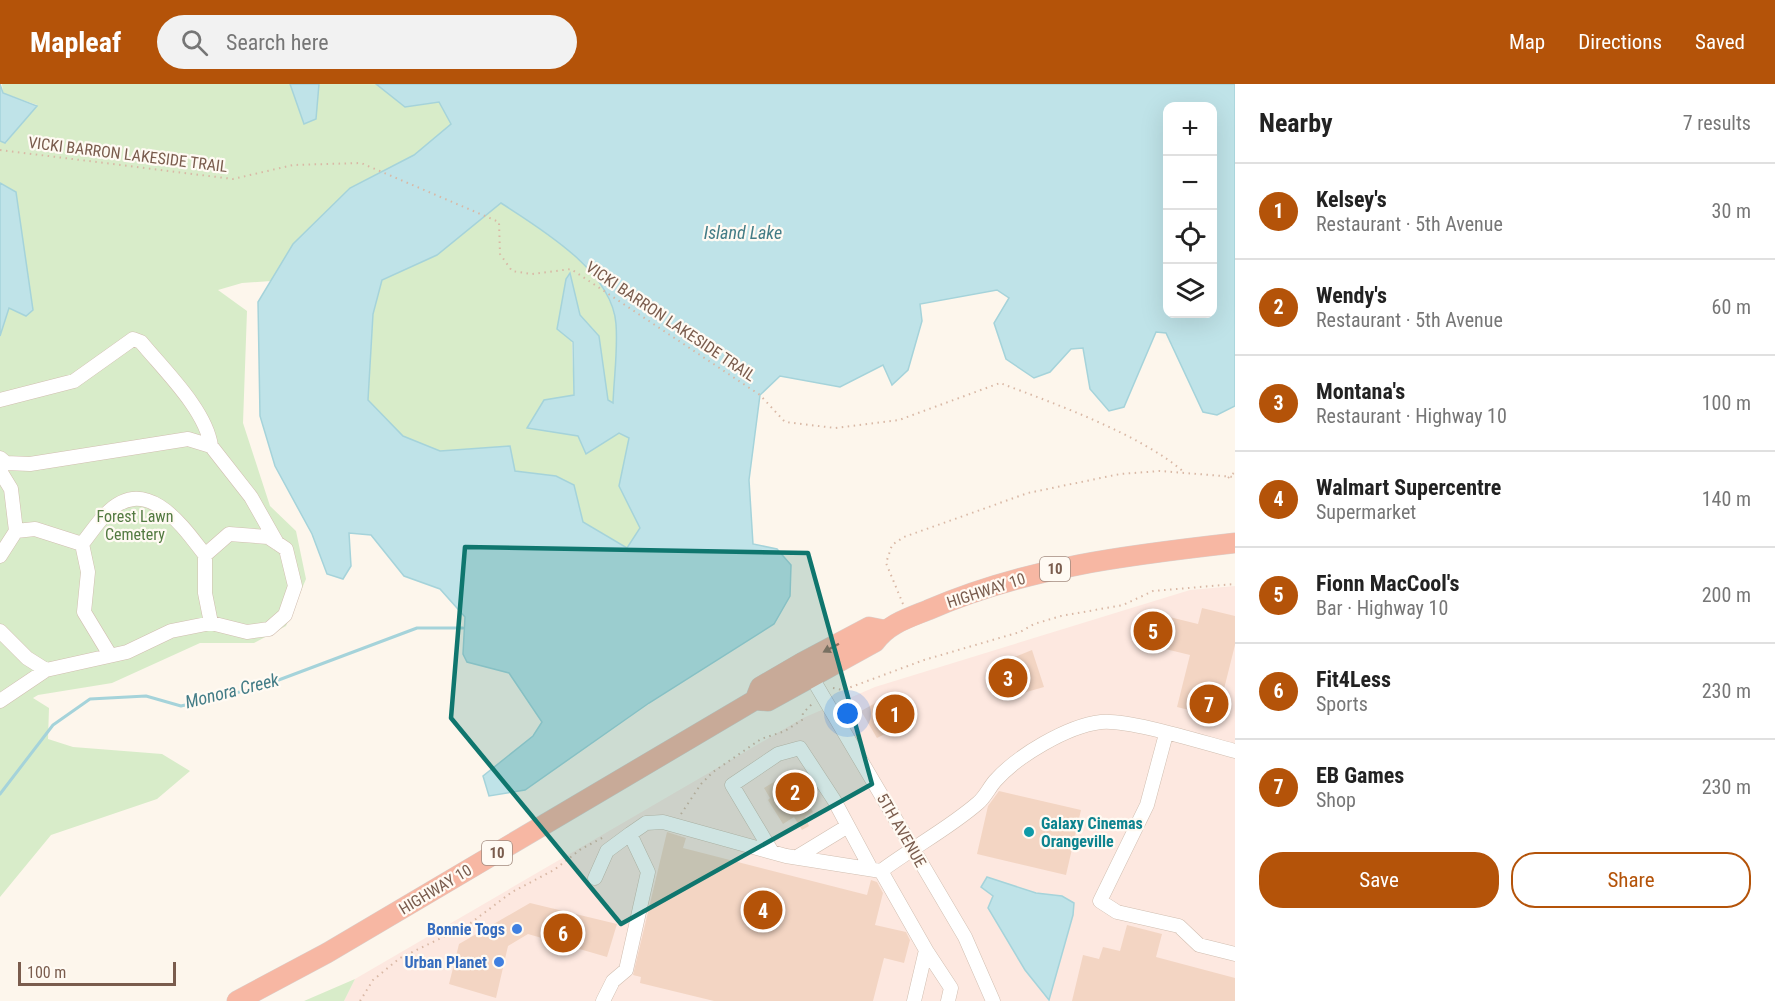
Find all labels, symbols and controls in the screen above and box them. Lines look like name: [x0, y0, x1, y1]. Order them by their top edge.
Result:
search box: [157, 15, 577, 69]
text: Mapleaf: [30, 26, 121, 59]
icon: search: [178, 26, 211, 59]
text: Search here: [226, 30, 328, 55]
text: Map: [1509, 30, 1545, 54]
text: Directions: [1578, 30, 1662, 54]
text: Saved: [1695, 30, 1745, 54]
map controls: [1163, 102, 1217, 318]
button: +: [1163, 102, 1217, 156]
text: Nearby: [1259, 108, 1333, 138]
text: 7 results: [1683, 111, 1751, 135]
street label: VICKI BARRON LAKESIDE TRAIL: [27, 133, 229, 176]
button: −: [1163, 156, 1217, 210]
text: Kelsey's: [1316, 187, 1387, 212]
text: 1: [1273, 199, 1284, 223]
text: 30 m: [1712, 199, 1751, 223]
button: locate: [1163, 210, 1217, 264]
text: Restaurant · 5th Avenue: [1316, 212, 1503, 236]
water label: Island Lake: [704, 222, 782, 243]
street label: VICKI BARRON LAKESIDE TRAIL: [582, 257, 760, 386]
button: layers: [1163, 264, 1217, 318]
text: Wendy's: [1316, 283, 1387, 308]
text: 2: [1273, 295, 1284, 319]
text: 60 m: [1712, 295, 1751, 319]
text: Restaurant · 5th Avenue: [1316, 308, 1503, 332]
text: Montana's: [1316, 379, 1405, 404]
text: 3: [1273, 391, 1284, 415]
text: 100 m: [1702, 391, 1751, 415]
text: Restaurant · Highway 10: [1316, 404, 1507, 428]
text: Walmart Supercentre: [1316, 475, 1501, 500]
text: 4: [1273, 487, 1284, 511]
text: 140 m: [1702, 487, 1751, 511]
text: Supermarket: [1316, 500, 1416, 524]
park label: Forest Lawn Cemetery: [97, 507, 173, 544]
road number: 10: [1040, 557, 1070, 581]
street label: HIGHWAY 10: [944, 569, 1028, 612]
text: Fionn MacCool's: [1316, 571, 1459, 596]
text: 5: [1273, 583, 1284, 607]
text: 200 m: [1702, 583, 1751, 607]
text: Bar · Highway 10: [1316, 596, 1448, 620]
pin: 5: [1134, 608, 1172, 654]
one-way arrow: [822, 643, 839, 653]
pin: 3: [988, 656, 1028, 700]
text: Fit4Less: [1316, 667, 1391, 692]
water label: Monora Creek: [183, 668, 282, 712]
text: 6: [1273, 679, 1284, 703]
text: 230 m: [1702, 679, 1751, 703]
pin: 7: [1190, 682, 1228, 726]
pin: 1: [876, 692, 914, 736]
text: Sports: [1316, 692, 1368, 716]
your location: [833, 699, 862, 728]
text: EB Games: [1316, 763, 1404, 788]
pin: 2: [776, 770, 814, 814]
text: 7: [1273, 775, 1284, 799]
text: 230 m: [1702, 775, 1751, 799]
text: Shop: [1316, 788, 1356, 812]
street label: 5TH AVENUE: [873, 790, 930, 871]
place label: Galaxy Cinemas Orangeville: [1041, 814, 1143, 851]
marker: Galaxy Cinemas Orangeville: [1022, 825, 1036, 839]
road number: 10: [482, 841, 512, 865]
button: Save: [1259, 852, 1499, 908]
button: Share: [1511, 852, 1751, 908]
street label: HIGHWAY 10: [395, 860, 475, 919]
pin: 4: [744, 888, 783, 932]
pin: 6: [544, 910, 582, 956]
place label: Bonnie Togs: [427, 920, 505, 939]
marker: Bonnie Togs: [510, 922, 524, 936]
place label: Urban Planet: [404, 953, 487, 972]
marker: Urban Planet: [492, 955, 506, 969]
scale bar: [18, 959, 176, 986]
text: 100 m: [27, 963, 66, 982]

